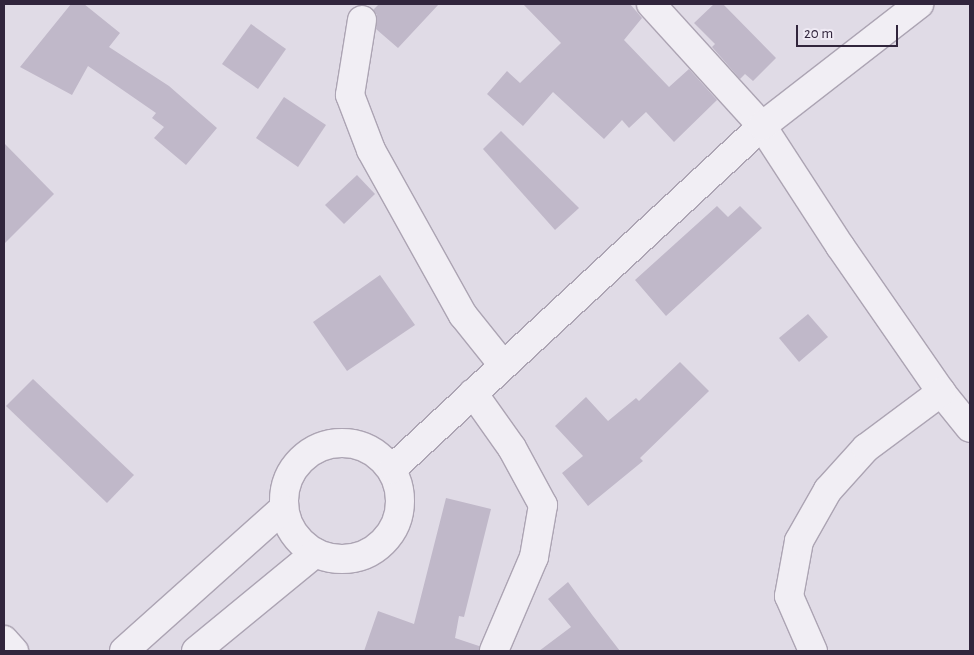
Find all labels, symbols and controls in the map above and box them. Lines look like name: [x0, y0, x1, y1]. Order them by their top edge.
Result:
scale bar: [799, 15, 902, 47]
text: 20 m: [804, 26, 833, 41]

